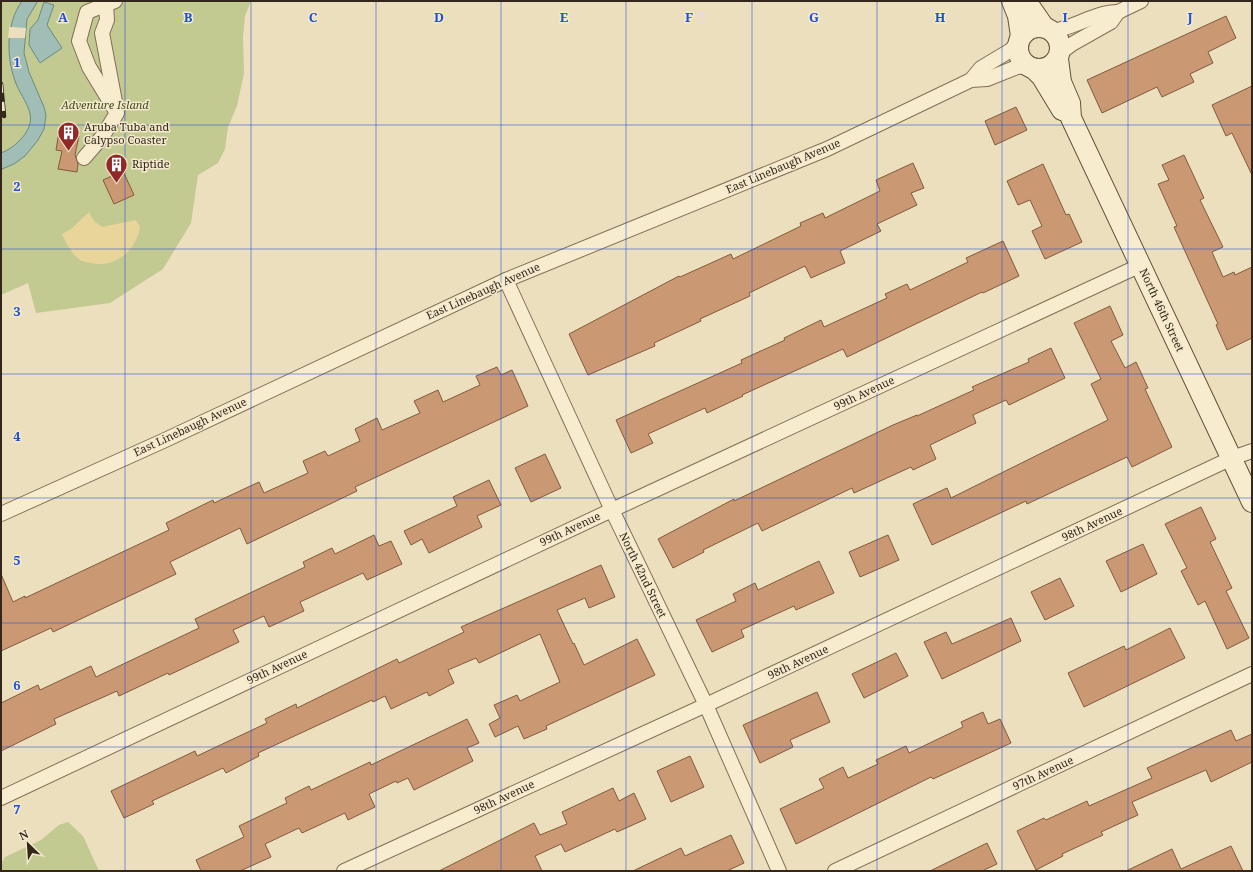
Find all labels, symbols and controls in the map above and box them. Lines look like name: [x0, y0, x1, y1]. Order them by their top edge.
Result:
text: A: [58, 8, 68, 26]
text: B: [184, 8, 193, 26]
text: C: [309, 8, 318, 26]
text: D: [434, 8, 444, 26]
text: E: [560, 8, 569, 26]
text: F: [685, 8, 693, 26]
text: G: [809, 8, 819, 26]
text: H: [935, 8, 946, 26]
text: I: [1062, 8, 1068, 26]
text: J: [1186, 8, 1193, 26]
text: 1: [13, 53, 21, 71]
park label: Adventure Island: [60, 97, 149, 112]
place label: Aruba Tuba and Calypso Coaster: [84, 119, 170, 147]
building icon: Aruba Tuba and Calypso Coaster: [55, 120, 81, 153]
street label: East Linebaugh Avenue: [723, 135, 842, 196]
building icon: Riptide: [104, 151, 130, 184]
place label: Riptide: [132, 156, 170, 171]
text: 2: [13, 177, 21, 195]
street label: East Linebaugh Avenue: [424, 259, 542, 322]
street label: North 46th Street: [1137, 266, 1188, 354]
text: 3: [13, 302, 21, 320]
street label: 99th Avenue: [831, 372, 897, 413]
street label: East Linebaugh Avenue: [131, 394, 249, 459]
text: 4: [13, 427, 21, 445]
street label: 98th Avenue: [1059, 503, 1125, 544]
street label: 99th Avenue: [537, 508, 603, 549]
street label: North 42nd Street: [616, 530, 671, 620]
text: 5: [13, 551, 21, 569]
street label: 98th Avenue: [765, 641, 831, 682]
street label: 99th Avenue: [244, 646, 310, 687]
text: 6: [13, 676, 21, 694]
street label: 97th Avenue: [1010, 752, 1076, 793]
street label: 98th Avenue: [471, 776, 537, 817]
text: 7: [13, 800, 21, 818]
north arrow: [8, 824, 48, 864]
text: N: [16, 826, 31, 843]

